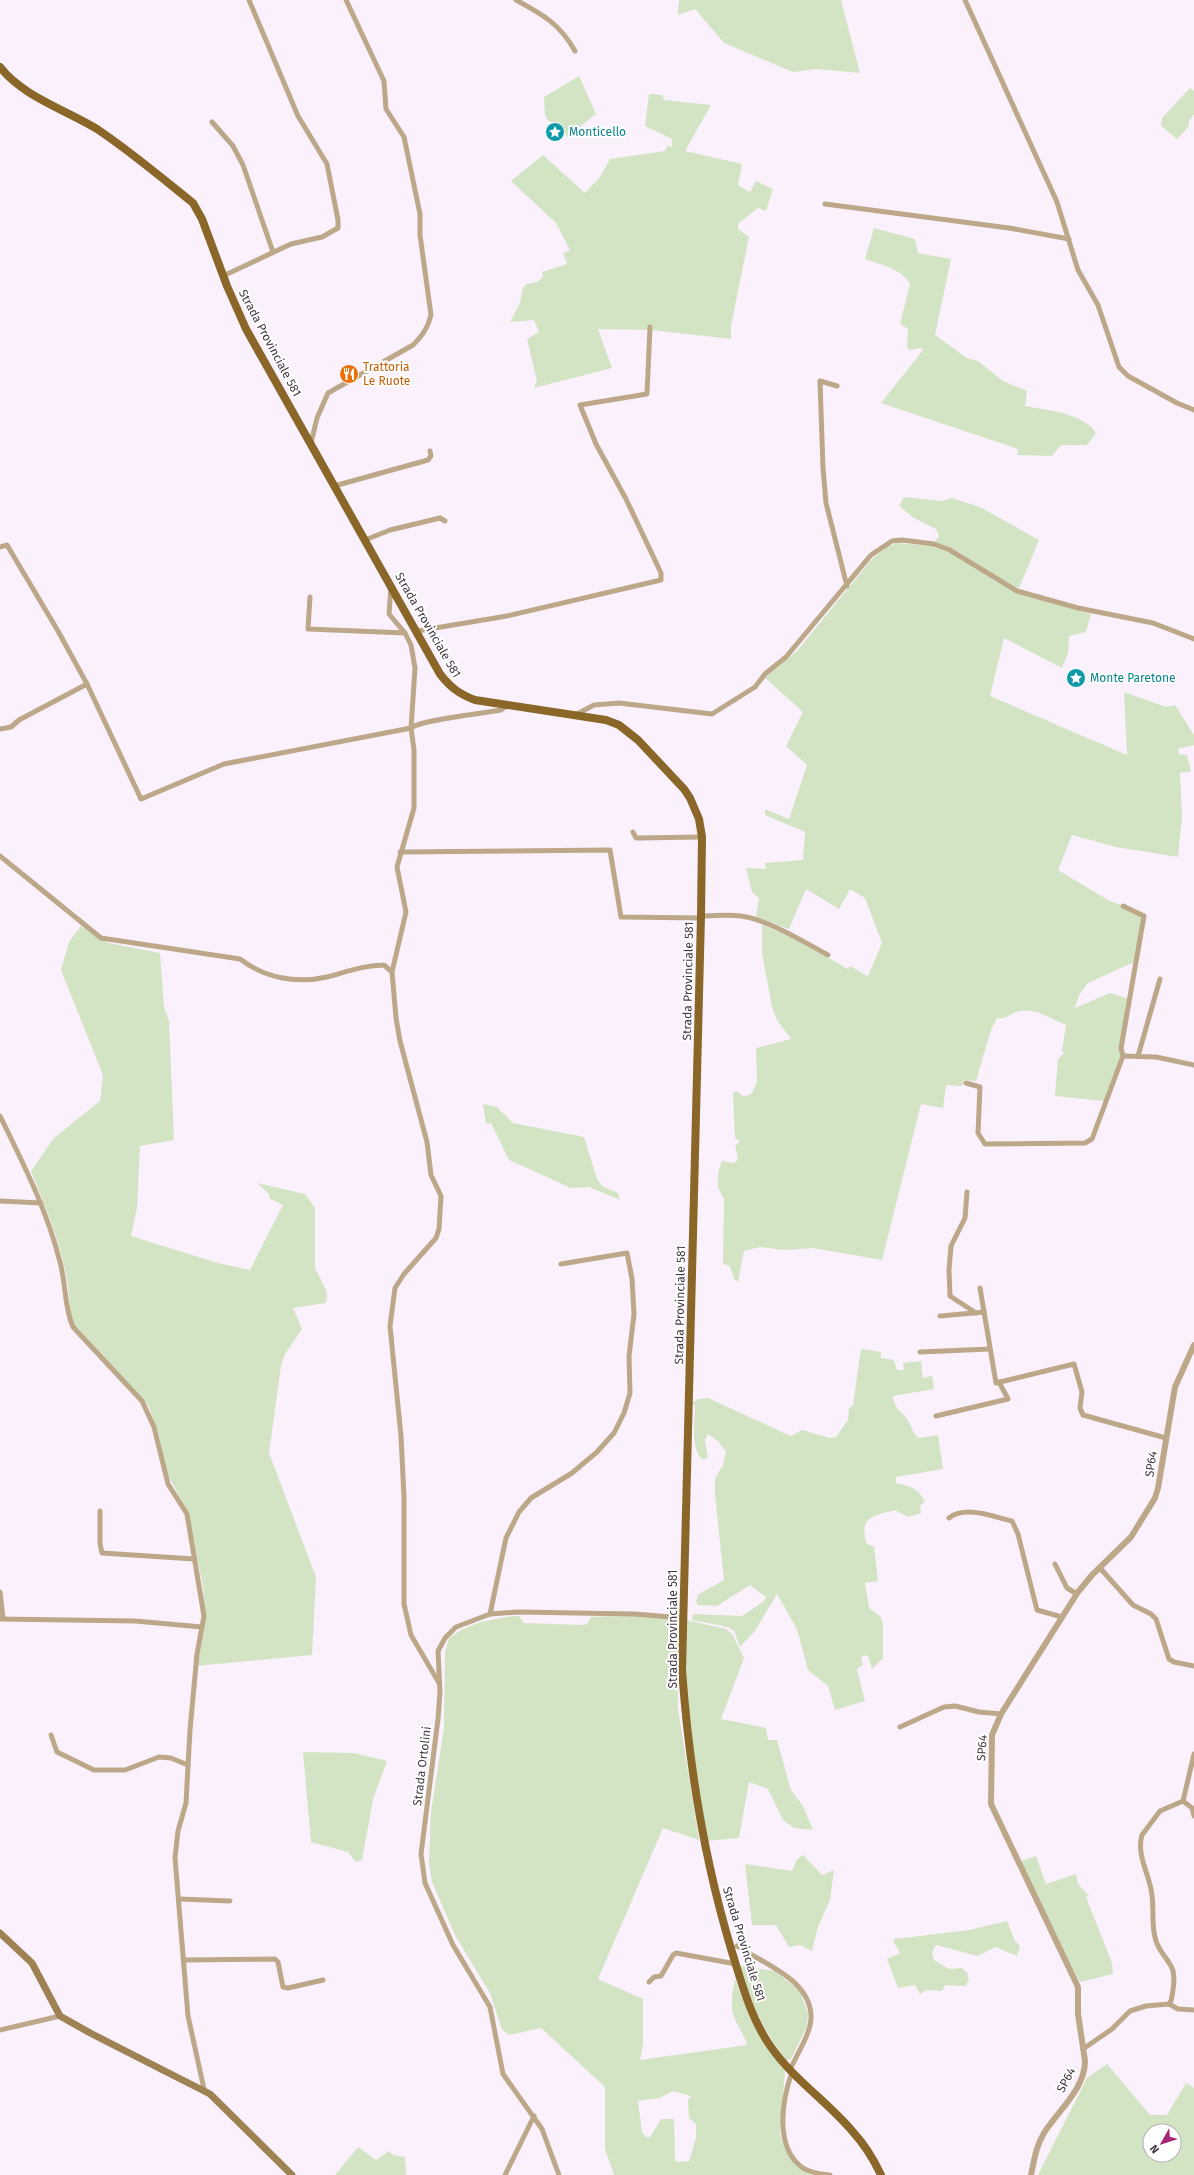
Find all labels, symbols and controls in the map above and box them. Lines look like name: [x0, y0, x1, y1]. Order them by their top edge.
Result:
place icon: Monticello: [544, 121, 566, 143]
place label: Monticello: [569, 125, 626, 139]
street label: Strada Provinciale 581: [236, 287, 304, 399]
place label: Trattoria Le Ruote: [363, 360, 410, 388]
restaurant icon: Trattoria Le Ruote: [338, 363, 360, 385]
street label: Strada Provinciale 581: [392, 570, 464, 680]
place icon: Monte Paretone: [1065, 667, 1087, 689]
place label: Monte Paretone: [1090, 671, 1176, 685]
street label: Strada Provinciale 581: [680, 921, 696, 1041]
street label: Strada Provinciale 581: [672, 1245, 688, 1365]
street label: SP64: [1142, 1449, 1160, 1478]
street label: Strada Provinciale 581: [666, 1570, 680, 1688]
street label: Strada Ortolini: [410, 1725, 434, 1807]
street label: SP64: [974, 1734, 990, 1762]
street label: Strada Provinciale 581: [720, 1885, 768, 2003]
street label: SP64: [1054, 2065, 1079, 2095]
north arrow: [1142, 2123, 1182, 2163]
text: N: [1147, 2142, 1162, 2156]

